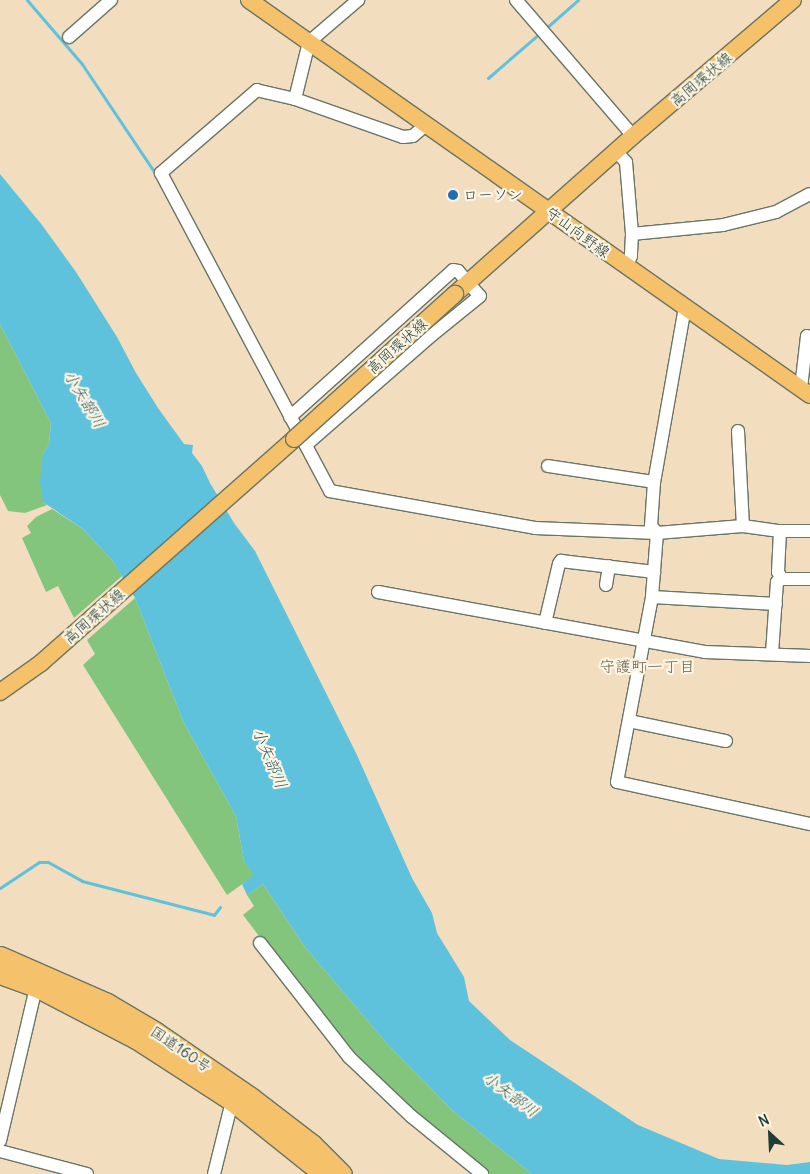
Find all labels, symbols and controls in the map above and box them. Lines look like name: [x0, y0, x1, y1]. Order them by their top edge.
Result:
street label: 高岡環状線: [666, 48, 736, 110]
place label: ローソン: [463, 186, 523, 204]
marker: ローソン: [447, 189, 459, 201]
street label: 守山向野線: [542, 203, 614, 261]
street label: 高岡環状線: [363, 314, 431, 378]
water label: 小矢部川: [60, 367, 110, 431]
street label: 高岡環状線: [60, 585, 128, 647]
district label: 守護町一丁目: [599, 656, 695, 676]
water label: 小矢部川: [249, 725, 291, 791]
street label: 国道160号: [147, 1022, 215, 1076]
water label: 小矢部川: [480, 1067, 542, 1121]
north arrow: [745, 1109, 795, 1159]
text: N: [755, 1110, 772, 1131]

